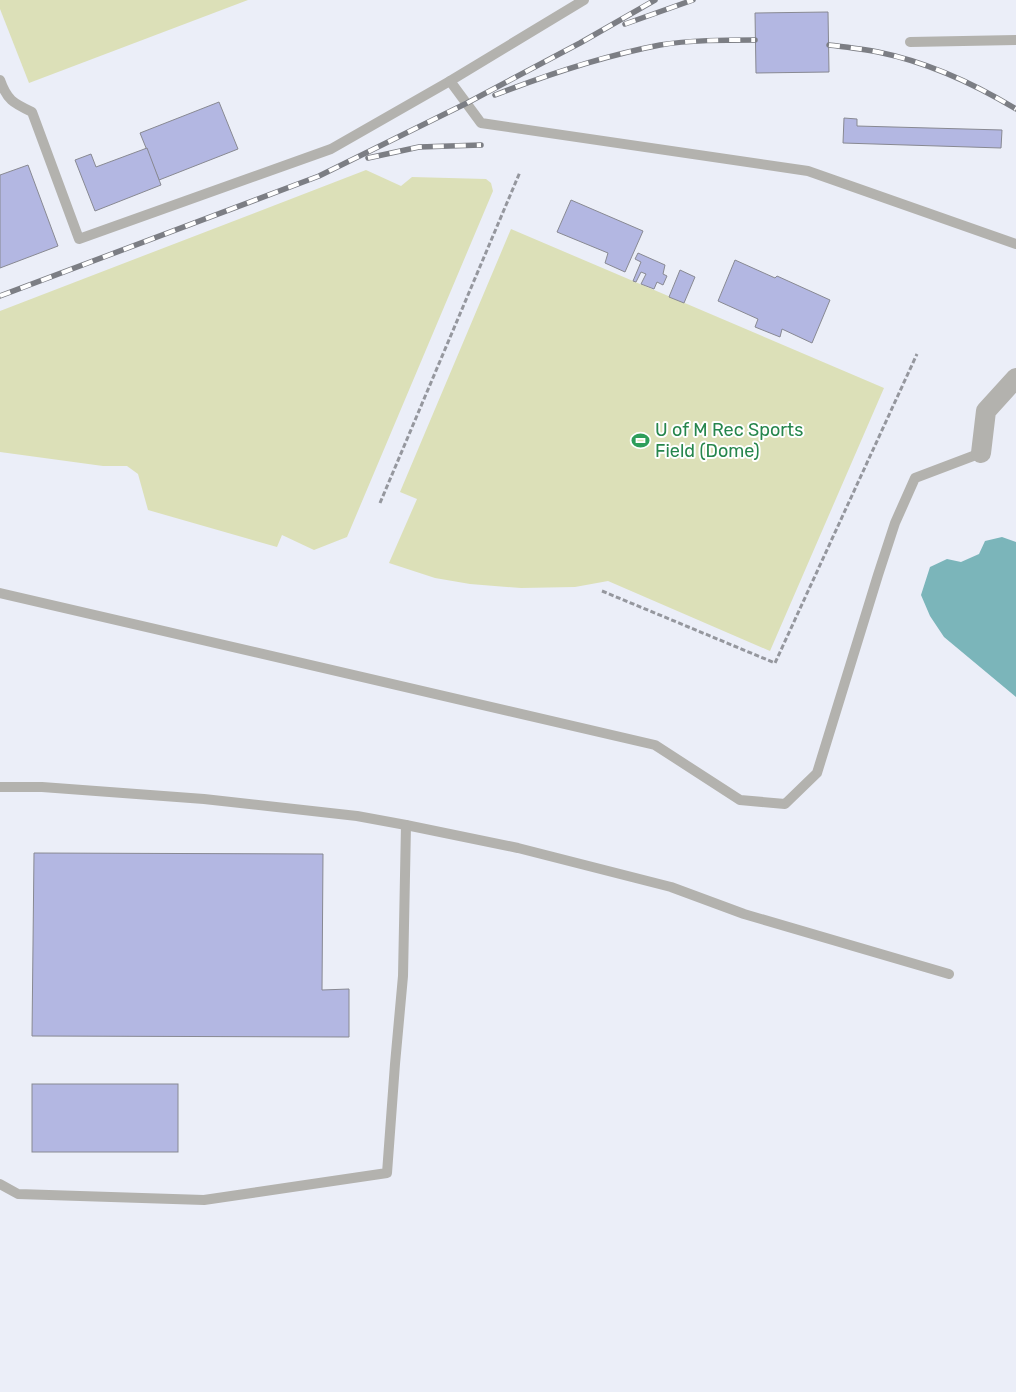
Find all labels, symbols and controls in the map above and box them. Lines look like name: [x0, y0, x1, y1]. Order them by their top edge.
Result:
place label: U of M Rec Sports Field (Dome): [655, 419, 803, 462]
sports icon: U of M Rec Sports Field (Dome): [631, 430, 651, 450]

